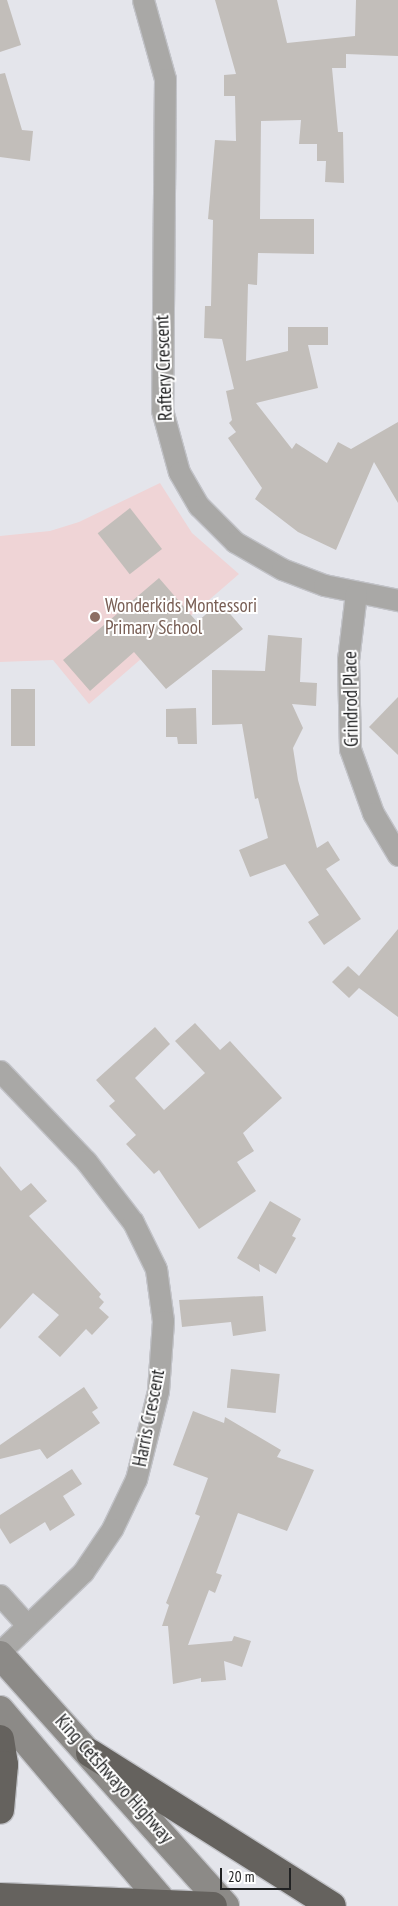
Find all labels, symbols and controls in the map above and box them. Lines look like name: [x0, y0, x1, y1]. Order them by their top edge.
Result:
street label: Raftery Crescent: [151, 314, 177, 422]
place label: Wonderkids Montessori Primary School: [105, 595, 257, 639]
marker: Wonderkids Montessori Primary School: [89, 611, 101, 623]
street label: Grindrod Place: [339, 651, 363, 747]
street label: Harris Crescent: [128, 1367, 170, 1469]
street label: King Cetshwayo Highway: [50, 1710, 178, 1848]
scale bar: [223, 1858, 294, 1890]
text: 20 m: [228, 1867, 254, 1886]

